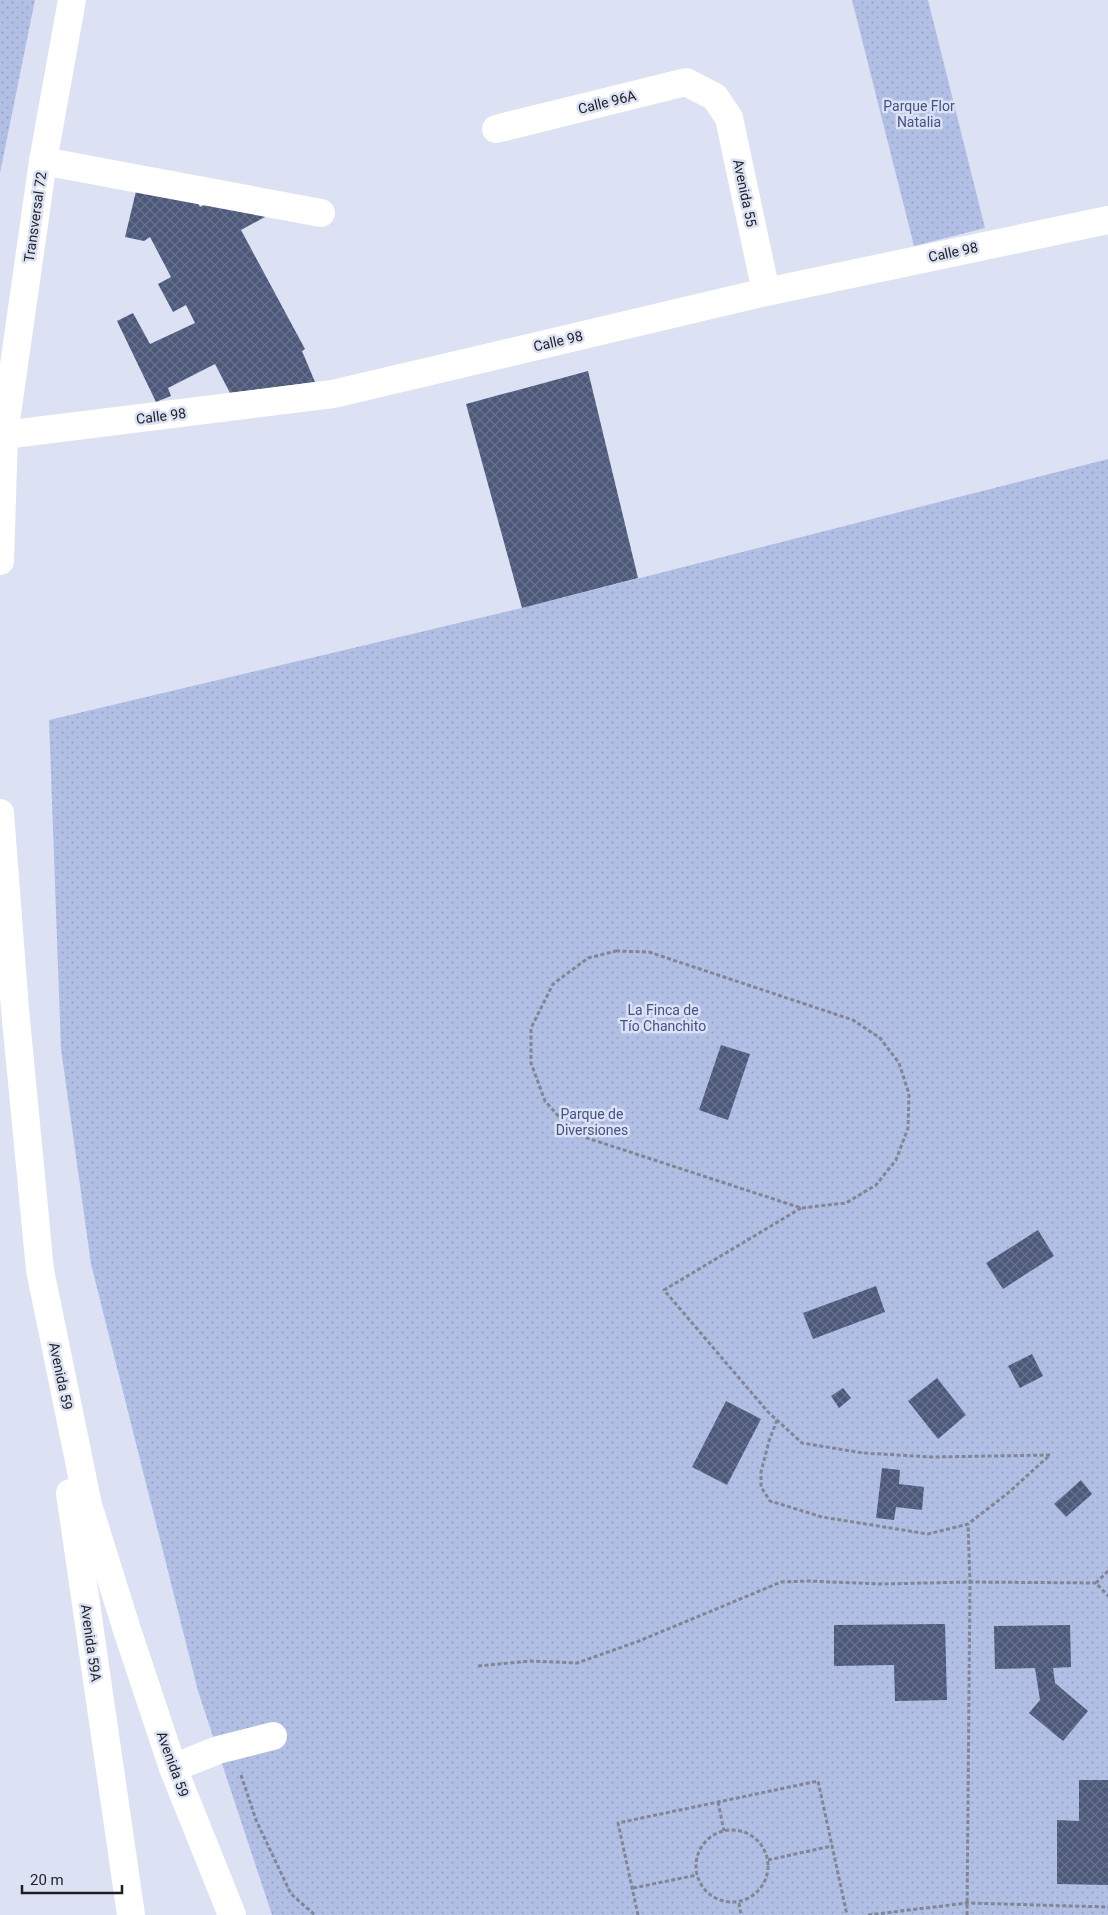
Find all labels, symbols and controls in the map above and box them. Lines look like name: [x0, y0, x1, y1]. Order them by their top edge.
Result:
street label: Calle 96A: [576, 87, 638, 117]
park label: Parque Flor Natalia: [883, 98, 955, 130]
street label: Avenida 55: [730, 158, 760, 228]
street label: Transversal 72: [21, 171, 49, 263]
street label: Calle 98: [927, 239, 979, 265]
street label: Calle 98: [532, 328, 584, 354]
street label: Calle 98: [135, 405, 187, 427]
park label: La Finca de Tío Chanchito: [620, 1002, 706, 1034]
park label: Parque de Diversiones: [556, 1106, 628, 1138]
street label: Avenida 59: [46, 1341, 76, 1411]
street label: Avenida 59A: [78, 1603, 104, 1683]
street label: Avenida 59: [154, 1729, 192, 1799]
scale bar: [22, 1862, 122, 1894]
text: 20 m: [30, 1871, 64, 1889]

